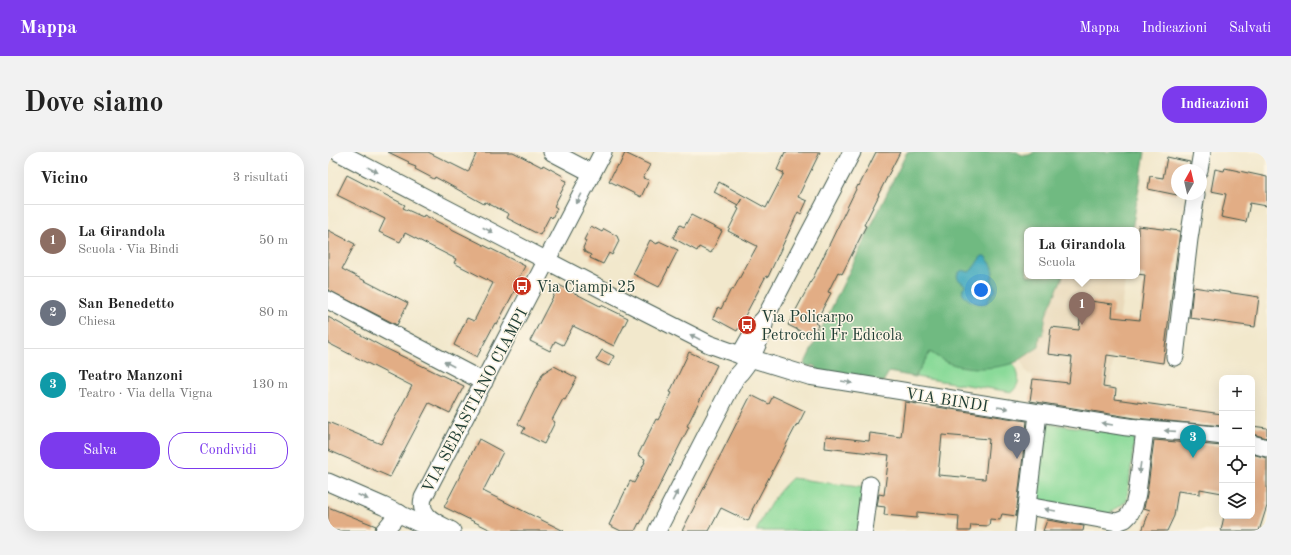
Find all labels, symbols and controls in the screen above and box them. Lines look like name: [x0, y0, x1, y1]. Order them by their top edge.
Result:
text: Mappa: [20, 19, 77, 38]
text: Mappa: [1080, 21, 1120, 35]
text: Indicazioni: [1142, 21, 1207, 35]
text: Salvati: [1229, 21, 1271, 35]
button: Indicazioni: [1162, 86, 1267, 123]
text: Dove siamo: [24, 90, 164, 118]
north arrow: [1171, 164, 1207, 200]
one-way arrow: [367, 167, 379, 173]
text: Vicino: [40, 170, 88, 187]
text: 3 risultati: [233, 171, 288, 184]
one-way arrow: [576, 193, 582, 205]
text: La Girandola: [78, 225, 165, 240]
one-way arrow: [482, 227, 494, 233]
popup: [1024, 227, 1140, 279]
text: 1: [49, 234, 57, 247]
text: 50 m: [259, 234, 288, 247]
text: La Girandola: [1038, 238, 1126, 253]
text: Scuola · Via Bindi: [78, 243, 179, 256]
text: Scuola: [1038, 256, 1075, 269]
bus stop icon: Via Ciampi 25: [511, 275, 533, 297]
place label: Via Ciampi 25: [536, 280, 636, 296]
your location: [971, 280, 991, 300]
pin: 1: [1069, 292, 1095, 325]
text: San Benedetto: [78, 297, 174, 312]
text: 2: [49, 306, 57, 319]
text: 80 m: [259, 306, 288, 319]
street label: VIA SEBASTIANO CIAMPI: [420, 306, 531, 496]
place label: Via Policarpo Petrocchi Fr Edicola: [761, 310, 903, 344]
bus stop icon: Via Policarpo Petrocchi Fr Edicola: [736, 314, 758, 336]
text: Chiesa: [78, 315, 115, 328]
one-way arrow: [690, 334, 701, 340]
one-way arrow: [443, 361, 455, 367]
text: Teatro Manzoni: [78, 369, 183, 384]
map controls: [1219, 375, 1255, 519]
button: +: [1219, 375, 1255, 411]
text: 3: [49, 378, 57, 391]
text: 130 m: [251, 378, 288, 391]
one-way arrow: [841, 379, 853, 385]
text: Teatro · Via della Vigna: [78, 387, 212, 400]
street label: VIA BINDI: [904, 387, 989, 415]
one-way arrow: [997, 405, 1009, 411]
button: −: [1219, 411, 1255, 447]
one-way arrow: [1101, 421, 1113, 427]
pin: 3: [1180, 425, 1206, 458]
pin: 2: [1004, 426, 1030, 459]
one-way arrow: [1164, 428, 1176, 435]
button: Salva: [40, 432, 160, 469]
button: Condividi: [168, 432, 288, 469]
button: locate: [1219, 447, 1255, 483]
one-way arrow: [1137, 462, 1143, 475]
button: layers: [1219, 483, 1255, 519]
one-way arrow: [672, 491, 678, 502]
one-way arrow: [358, 495, 370, 501]
one-way arrow: [1044, 507, 1057, 513]

